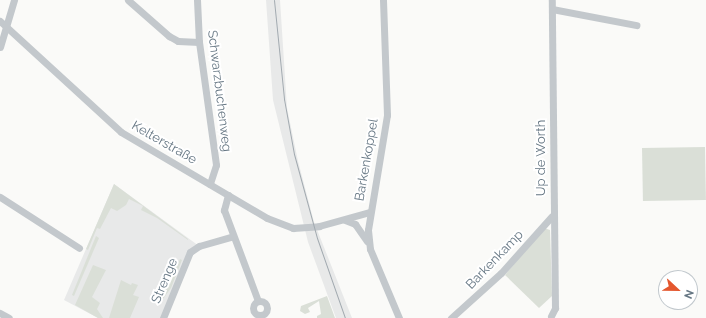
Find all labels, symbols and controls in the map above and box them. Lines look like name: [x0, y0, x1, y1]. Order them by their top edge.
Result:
street label: Schwarzbuchenweg: [204, 29, 234, 153]
street label: Kelterstraße: [129, 118, 199, 168]
street label: Barkenkoppel: [352, 118, 382, 202]
street label: Up de Worth: [533, 119, 549, 197]
street label: Barkenkamp: [463, 227, 527, 293]
street label: Strenge: [149, 256, 181, 306]
north arrow: [658, 270, 698, 310]
text: N: [681, 288, 696, 301]

